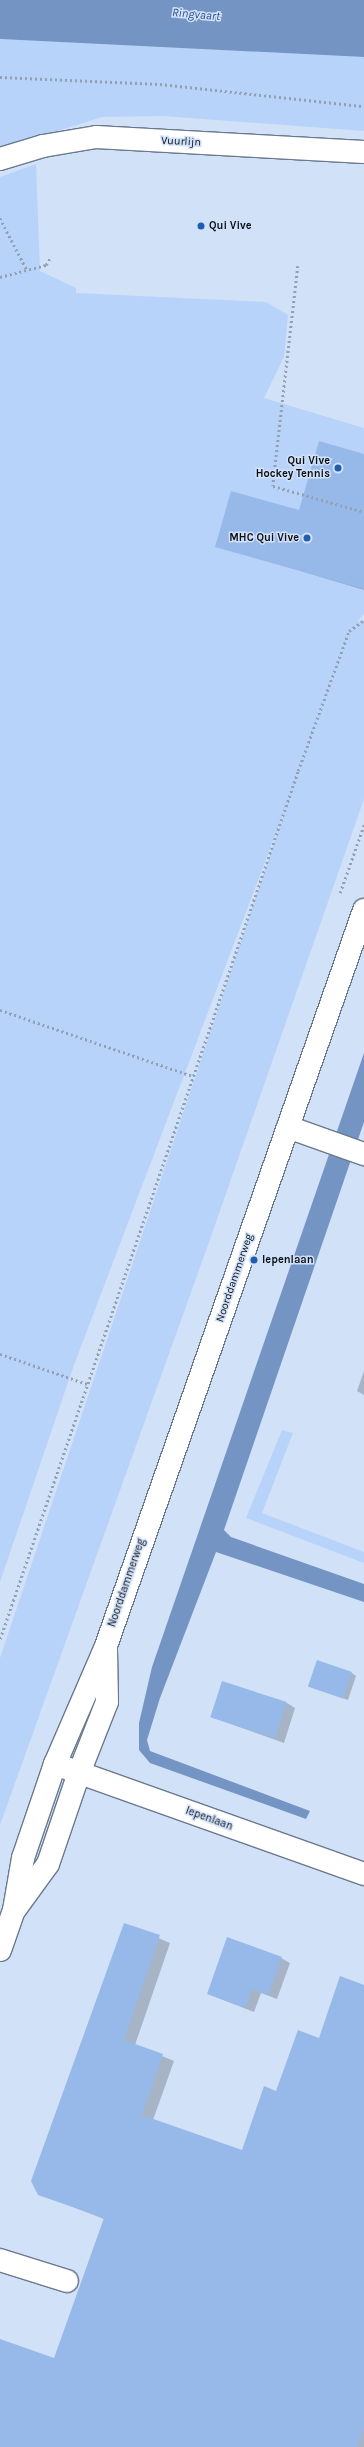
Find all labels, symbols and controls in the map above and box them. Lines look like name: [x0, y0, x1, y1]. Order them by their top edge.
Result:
water label: Ringvaart: [171, 6, 221, 24]
street label: Vuurlijn: [161, 134, 201, 150]
place label: Qui Vive: [209, 219, 252, 233]
marker: Qui Vive: [196, 221, 206, 231]
place label: Qui Vive Hockey Tennis: [256, 455, 330, 481]
marker: Qui Vive Hockey Tennis: [333, 463, 343, 473]
place label: MHC Qui Vive: [229, 531, 299, 545]
marker: MHC Qui Vive: [302, 533, 312, 543]
street label: Noorddammerweg: [214, 1232, 256, 1324]
place label: Iepenlaan: [262, 1253, 314, 1267]
marker: Iepenlaan: [249, 1255, 259, 1265]
street label: Noorddammerweg: [106, 1537, 148, 1629]
street label: Iepenlaan: [184, 1804, 234, 1834]

